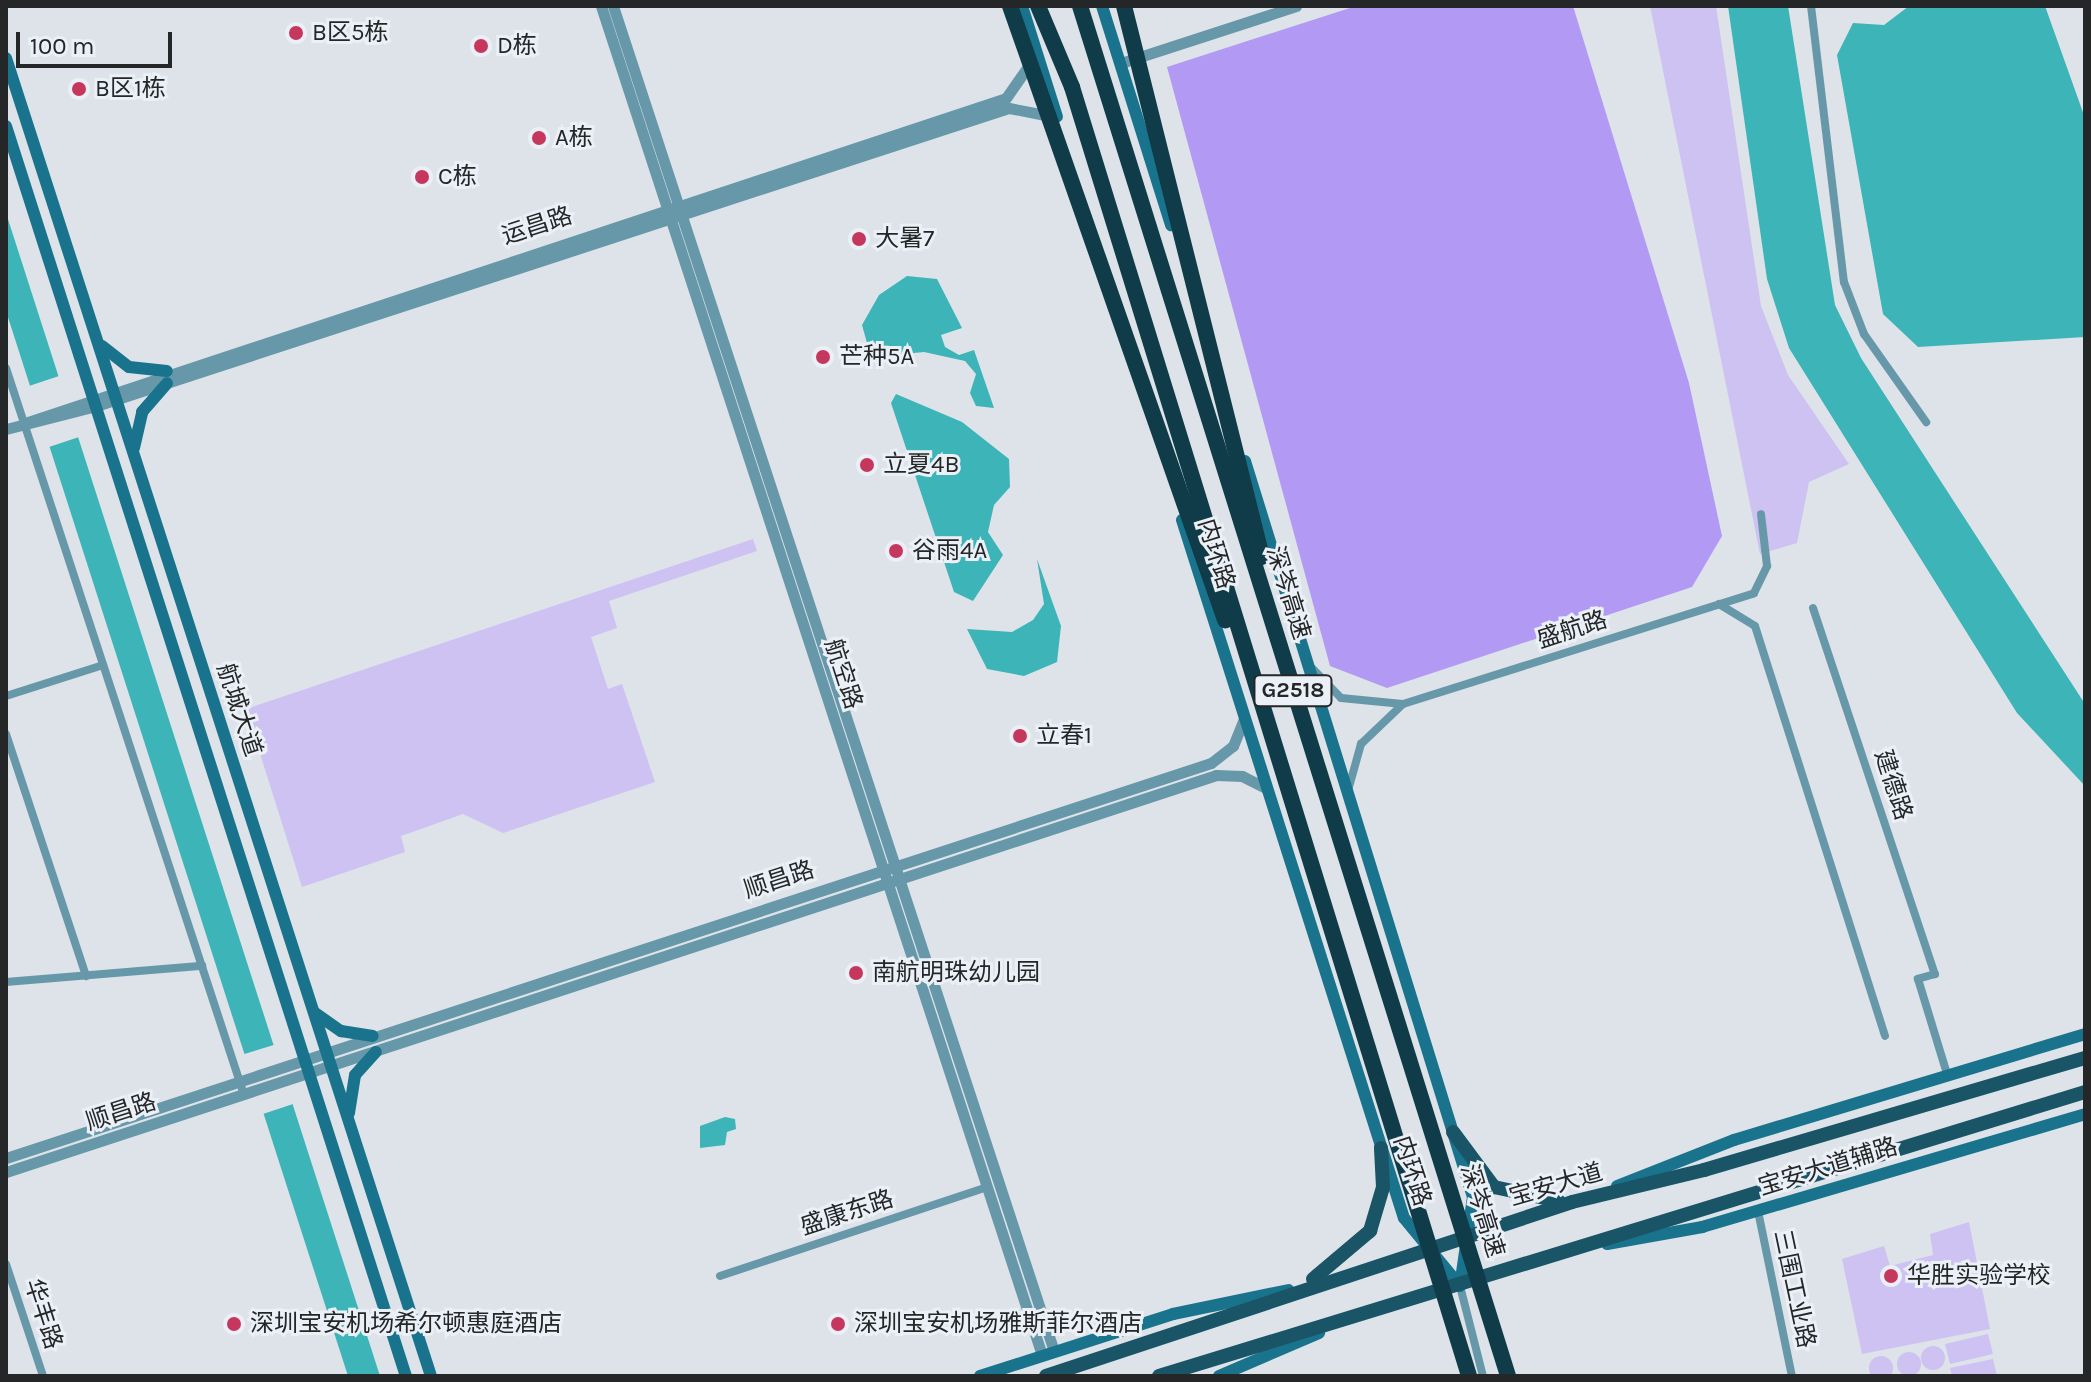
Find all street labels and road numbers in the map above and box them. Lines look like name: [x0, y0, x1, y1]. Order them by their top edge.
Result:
street label: 运昌路: [498, 201, 576, 251]
street label: 内环路: [1192, 515, 1240, 593]
street label: 深岑高速: [1260, 543, 1316, 643]
street label: 盛航路: [1533, 605, 1611, 655]
street label: 航空路: [818, 635, 868, 713]
street label: 航城大道: [210, 660, 268, 760]
road number: G2518: [1253, 673, 1333, 709]
street label: 建德路: [1868, 746, 1918, 824]
street label: 顺昌路: [740, 855, 818, 905]
street label: 顺昌路: [82, 1087, 160, 1137]
street label: 内环路: [1387, 1132, 1437, 1210]
street label: 宝安大道辅路: [1755, 1132, 1901, 1202]
street label: 宝安大道: [1506, 1158, 1606, 1212]
street label: 深岑高速: [1454, 1161, 1510, 1261]
street label: 盛康东路: [797, 1184, 897, 1242]
street label: 三围工业路: [1767, 1227, 1821, 1351]
street label: 华丰路: [18, 1275, 68, 1353]

